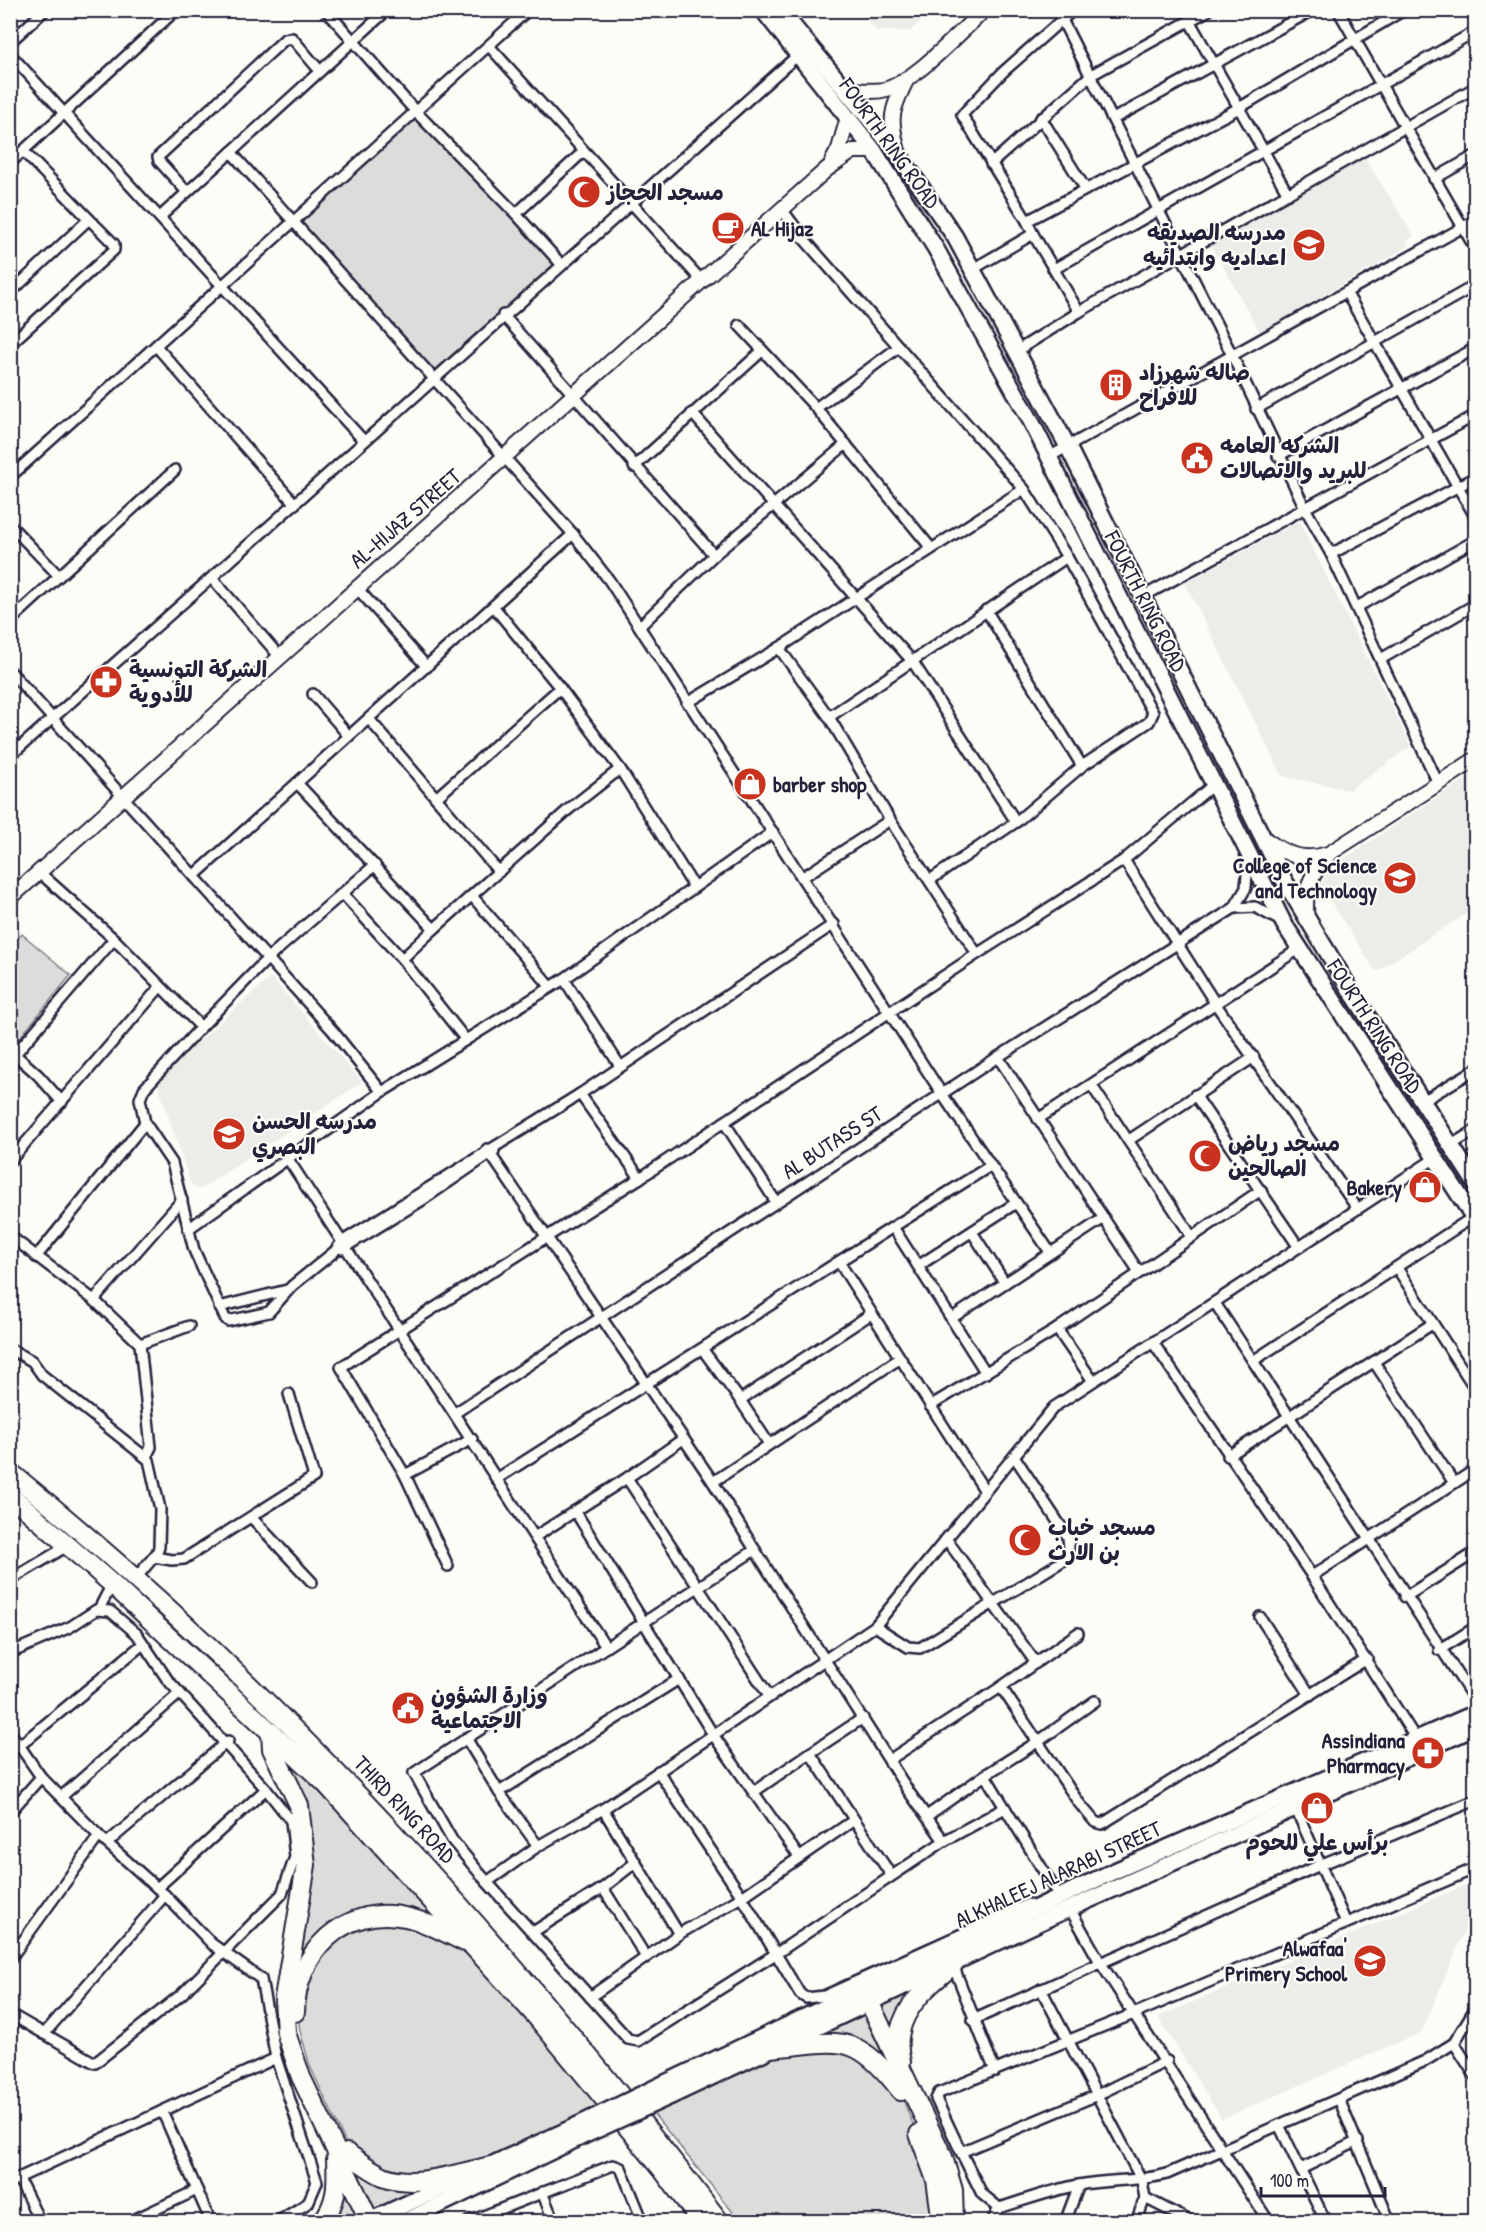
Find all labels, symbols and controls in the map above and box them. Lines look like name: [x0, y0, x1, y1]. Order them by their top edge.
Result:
street label: FOURTH RING ROAD: [832, 71, 948, 215]
mosque icon: مسجد الحجاز: [566, 174, 602, 210]
place label: مسجد الحجاز: [605, 177, 724, 207]
cafe icon: AL Hijaz: [710, 210, 746, 246]
place label: AL Hijaz: [751, 213, 814, 243]
place label: مدرسه الصديقه اعداديه وابتدائيه: [1143, 217, 1286, 272]
school or university icon: مدرسه الصديقه اعداديه وابتدائيه: [1291, 227, 1327, 263]
place label: صاله شهرزاد للافراح: [1139, 357, 1250, 412]
building icon: صاله شهرزاد للافراح: [1098, 367, 1134, 403]
place label: الشركه العامه للبريد والاتصالات: [1220, 430, 1367, 485]
public building icon: الشركه العامه للبريد والاتصالات: [1179, 440, 1215, 476]
street label: AL-HIJAZ STREET: [343, 461, 468, 575]
street label: FOURTH RING ROAD: [1097, 525, 1195, 677]
place label: الشركة التونسية للأدوية: [129, 654, 267, 709]
pharmacy icon: الشركة التونسية للأدوية: [88, 664, 124, 700]
shop icon: barber shop: [732, 766, 768, 802]
place label: barber shop: [773, 769, 867, 800]
place label: College of Science and Technology: [1233, 850, 1378, 906]
school or university icon: College of Science and Technology: [1382, 860, 1418, 896]
street label: FOURTH RING ROAD: [1320, 952, 1430, 1099]
street label: AL BUTASS ST: [776, 1098, 889, 1186]
place label: مدرسه الحسن البصري: [252, 1106, 377, 1163]
school or university icon: مدرسه الحسن البصري: [211, 1116, 247, 1152]
place label: مسجد رياض الصالحين: [1228, 1128, 1340, 1183]
mosque icon: مسجد رياض الصالحين: [1187, 1138, 1223, 1174]
shop icon: Bakery: [1407, 1169, 1443, 1205]
place label: Bakery: [1347, 1172, 1403, 1203]
place label: مسجد خباب بن الارث: [1048, 1512, 1156, 1567]
mosque icon: مسجد خباب بن الارث: [1007, 1522, 1043, 1558]
place label: وزارة الشؤون الاجتماعية: [431, 1680, 548, 1735]
public building icon: وزارة الشؤون الاجتماعية: [390, 1690, 426, 1726]
place label: Assindiana Pharmacy: [1322, 1725, 1406, 1781]
pharmacy icon: Assindiana Pharmacy: [1410, 1735, 1446, 1771]
street label: THIRD RING ROAD: [347, 1749, 463, 1870]
shop icon: برأس علي للحوم: [1299, 1790, 1335, 1826]
street label: ALKHALEEJ ALARABI STREET: [950, 1813, 1167, 1935]
place label: برأس علي للحوم: [1246, 1827, 1388, 1862]
place label: Alwafaa' Primery School: [1225, 1933, 1348, 1989]
school or university icon: Alwafaa' Primery School: [1352, 1943, 1388, 1979]
scale bar: [1261, 2160, 1386, 2198]
text: 100 m: [1270, 2168, 1309, 2193]

